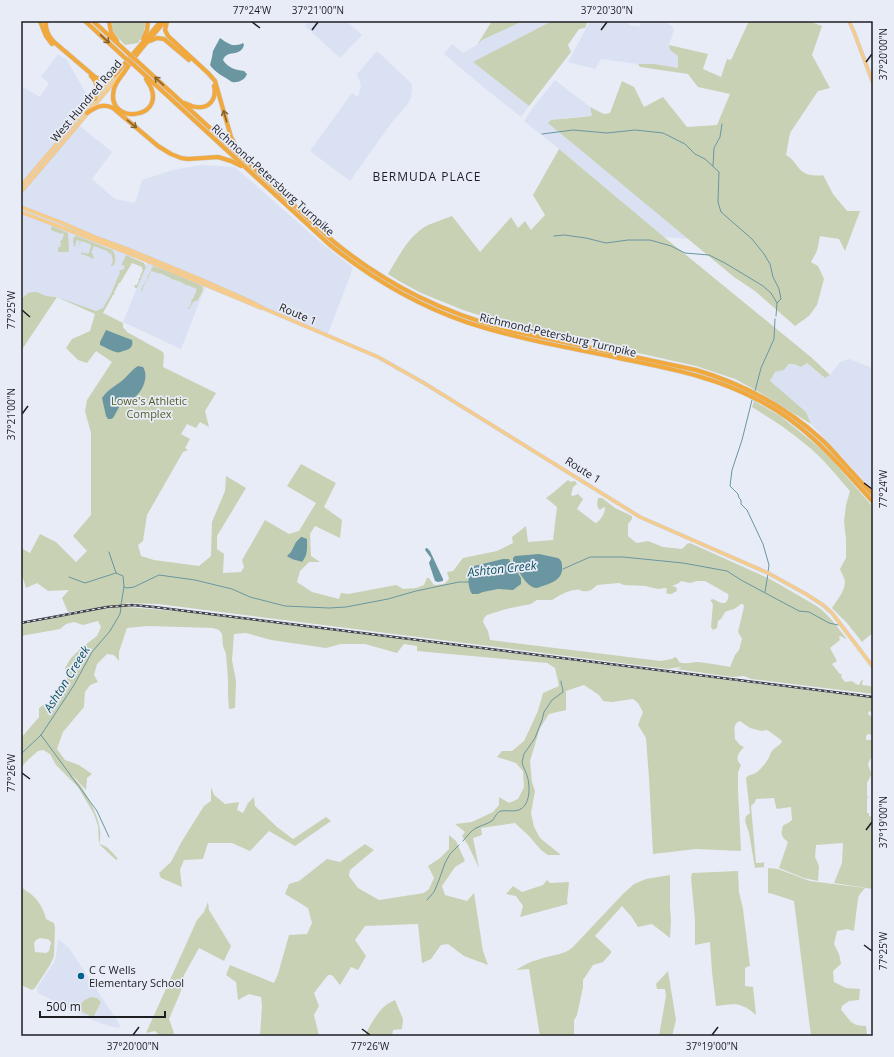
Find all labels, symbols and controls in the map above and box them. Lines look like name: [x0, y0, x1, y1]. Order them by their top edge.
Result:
text: 77°24'W: [233, 3, 272, 17]
text: 37°21'00"N: [292, 3, 344, 17]
text: 37°20'30"N: [581, 3, 633, 17]
text: 37°20'00"N: [876, 28, 890, 80]
one-way arrow: [100, 34, 110, 44]
street label: West Hundred Road: [47, 56, 125, 145]
one-way arrow: [154, 77, 164, 86]
one-way arrow: [221, 109, 228, 122]
one-way arrow: [126, 119, 137, 128]
street label: Richmond-Petersburg Turnpike: [209, 120, 338, 239]
district label: BERMUDA PLACE: [372, 168, 482, 185]
text: 77°25'W: [4, 290, 18, 329]
street label: Route 1: [277, 299, 319, 328]
street label: Richmond-Petersburg Turnpike: [478, 309, 638, 360]
text: 37°21'00"N: [4, 388, 18, 440]
park label: Lowe's Athletic Complex: [111, 393, 187, 421]
street label: Route 1: [563, 453, 604, 486]
text: 77°24'W: [876, 469, 890, 508]
water label: Ashton Creek: [466, 556, 538, 581]
water label: Ashton Creeek: [39, 641, 94, 716]
text: 77°26'W: [4, 753, 18, 792]
text: 37°19'00"N: [876, 796, 890, 848]
text: 77°25'W: [876, 931, 890, 970]
place label: C C Wells Elementary School: [89, 962, 184, 990]
marker: C C Wells Elementary School: [76, 971, 86, 981]
scale bar: [40, 993, 165, 1019]
text: 500 m: [46, 998, 81, 1015]
text: 37°20'00"N: [107, 1039, 159, 1053]
text: 77°26'W: [351, 1039, 390, 1053]
text: 37°19'00"N: [686, 1039, 738, 1053]

